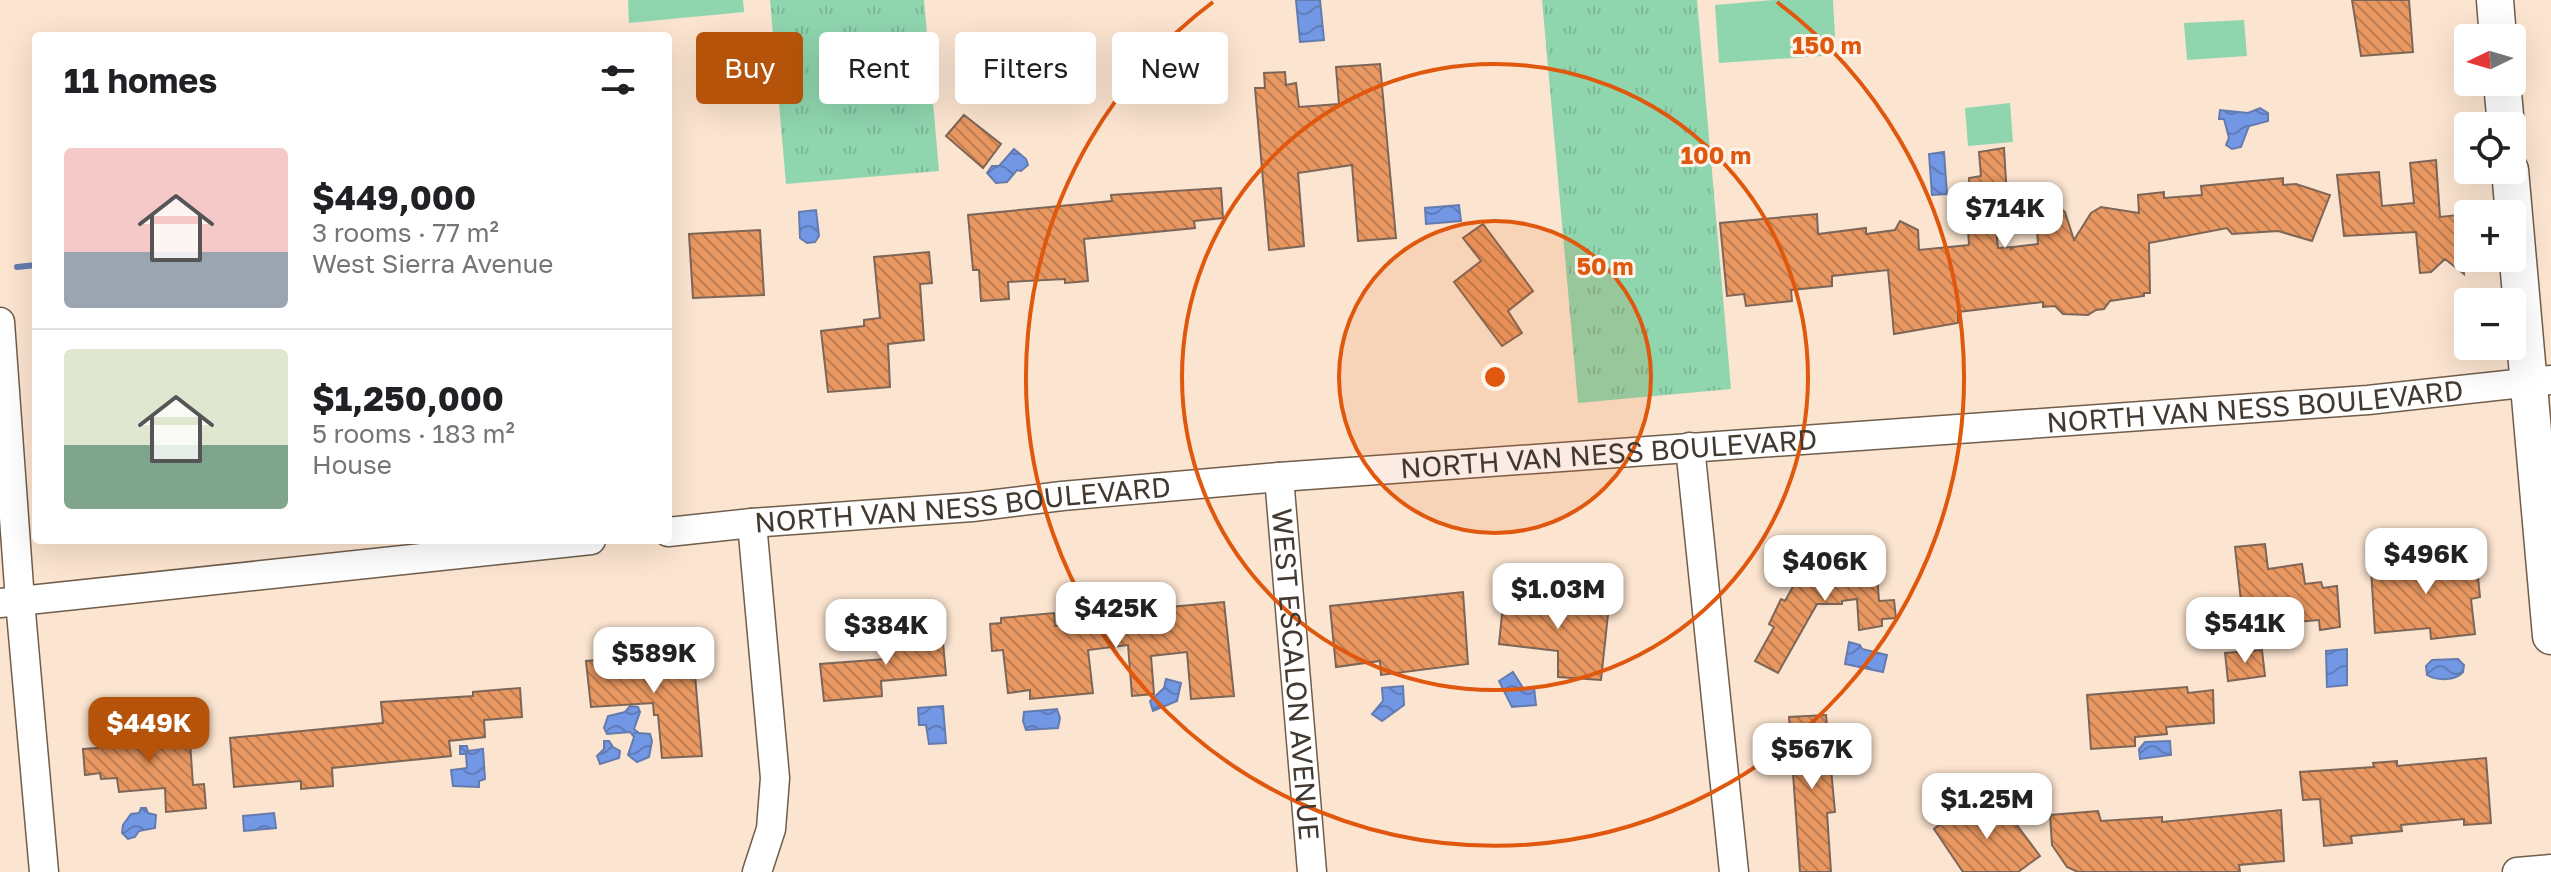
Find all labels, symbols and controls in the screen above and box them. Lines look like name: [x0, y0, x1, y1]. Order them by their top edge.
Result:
north arrow: [2454, 24, 2526, 96]
map controls: [2454, 24, 2526, 360]
text: 150 m: [1792, 30, 1862, 59]
chip: Buy: [696, 32, 803, 104]
chip: Rent: [819, 32, 939, 104]
chip: Filters: [955, 32, 1096, 104]
chip: New: [1112, 32, 1228, 104]
icon: filters: [596, 58, 640, 102]
text: 11 homes: [64, 60, 217, 100]
button: locate: [2454, 112, 2526, 184]
text: 100 m: [1681, 140, 1751, 169]
text: $449,000: [312, 177, 476, 217]
icon: home: [128, 180, 224, 276]
pin: $714K: [1949, 182, 2061, 250]
text: $714K: [1965, 192, 2045, 223]
button: +: [2454, 200, 2526, 272]
text: 3 rooms · 77 m²: [312, 217, 499, 248]
text: West Sierra Avenue: [312, 248, 553, 279]
text: 50 m: [1576, 251, 1634, 280]
button: −: [2454, 288, 2526, 360]
centre of rings: [1481, 363, 1509, 391]
street label: NORTH VAN NESS BOULEVARD: [2045, 373, 2465, 439]
text: $1,250,000: [312, 378, 504, 418]
icon: home: [128, 381, 224, 477]
text: 5 rooms · 183 m²: [312, 418, 515, 449]
street label: NORTH VAN NESS BOULEVARD: [1399, 422, 1818, 484]
text: House: [312, 449, 392, 480]
street label: NORTH VAN NESS BOULEVARD: [753, 470, 1172, 539]
street label: WEST ESCALON AVENUE: [1266, 507, 1326, 842]
pin: $496K: [2370, 528, 2482, 596]
pin: $406K: [1769, 535, 1881, 603]
text: $496K: [2383, 538, 2469, 569]
text: $406K: [1782, 545, 1868, 576]
pin: $1.03M: [1493, 563, 1623, 631]
text: $1.03M: [1510, 573, 1606, 604]
pin: $425K: [1060, 582, 1172, 650]
text: $425K: [1074, 592, 1158, 623]
pin: $541K: [2189, 597, 2301, 665]
pin: $384K: [830, 599, 942, 667]
text: $541K: [2204, 607, 2286, 638]
text: $384K: [843, 609, 929, 640]
pin: $589K: [598, 627, 710, 695]
text: $589K: [611, 637, 697, 668]
pin: $449K: [93, 697, 205, 765]
text: $449K: [106, 707, 192, 738]
pin: $567K: [1756, 723, 1868, 791]
text: $567K: [1771, 733, 1853, 764]
pin: $1.25M: [1922, 773, 2052, 841]
text: $1.25M: [1940, 783, 2034, 814]

